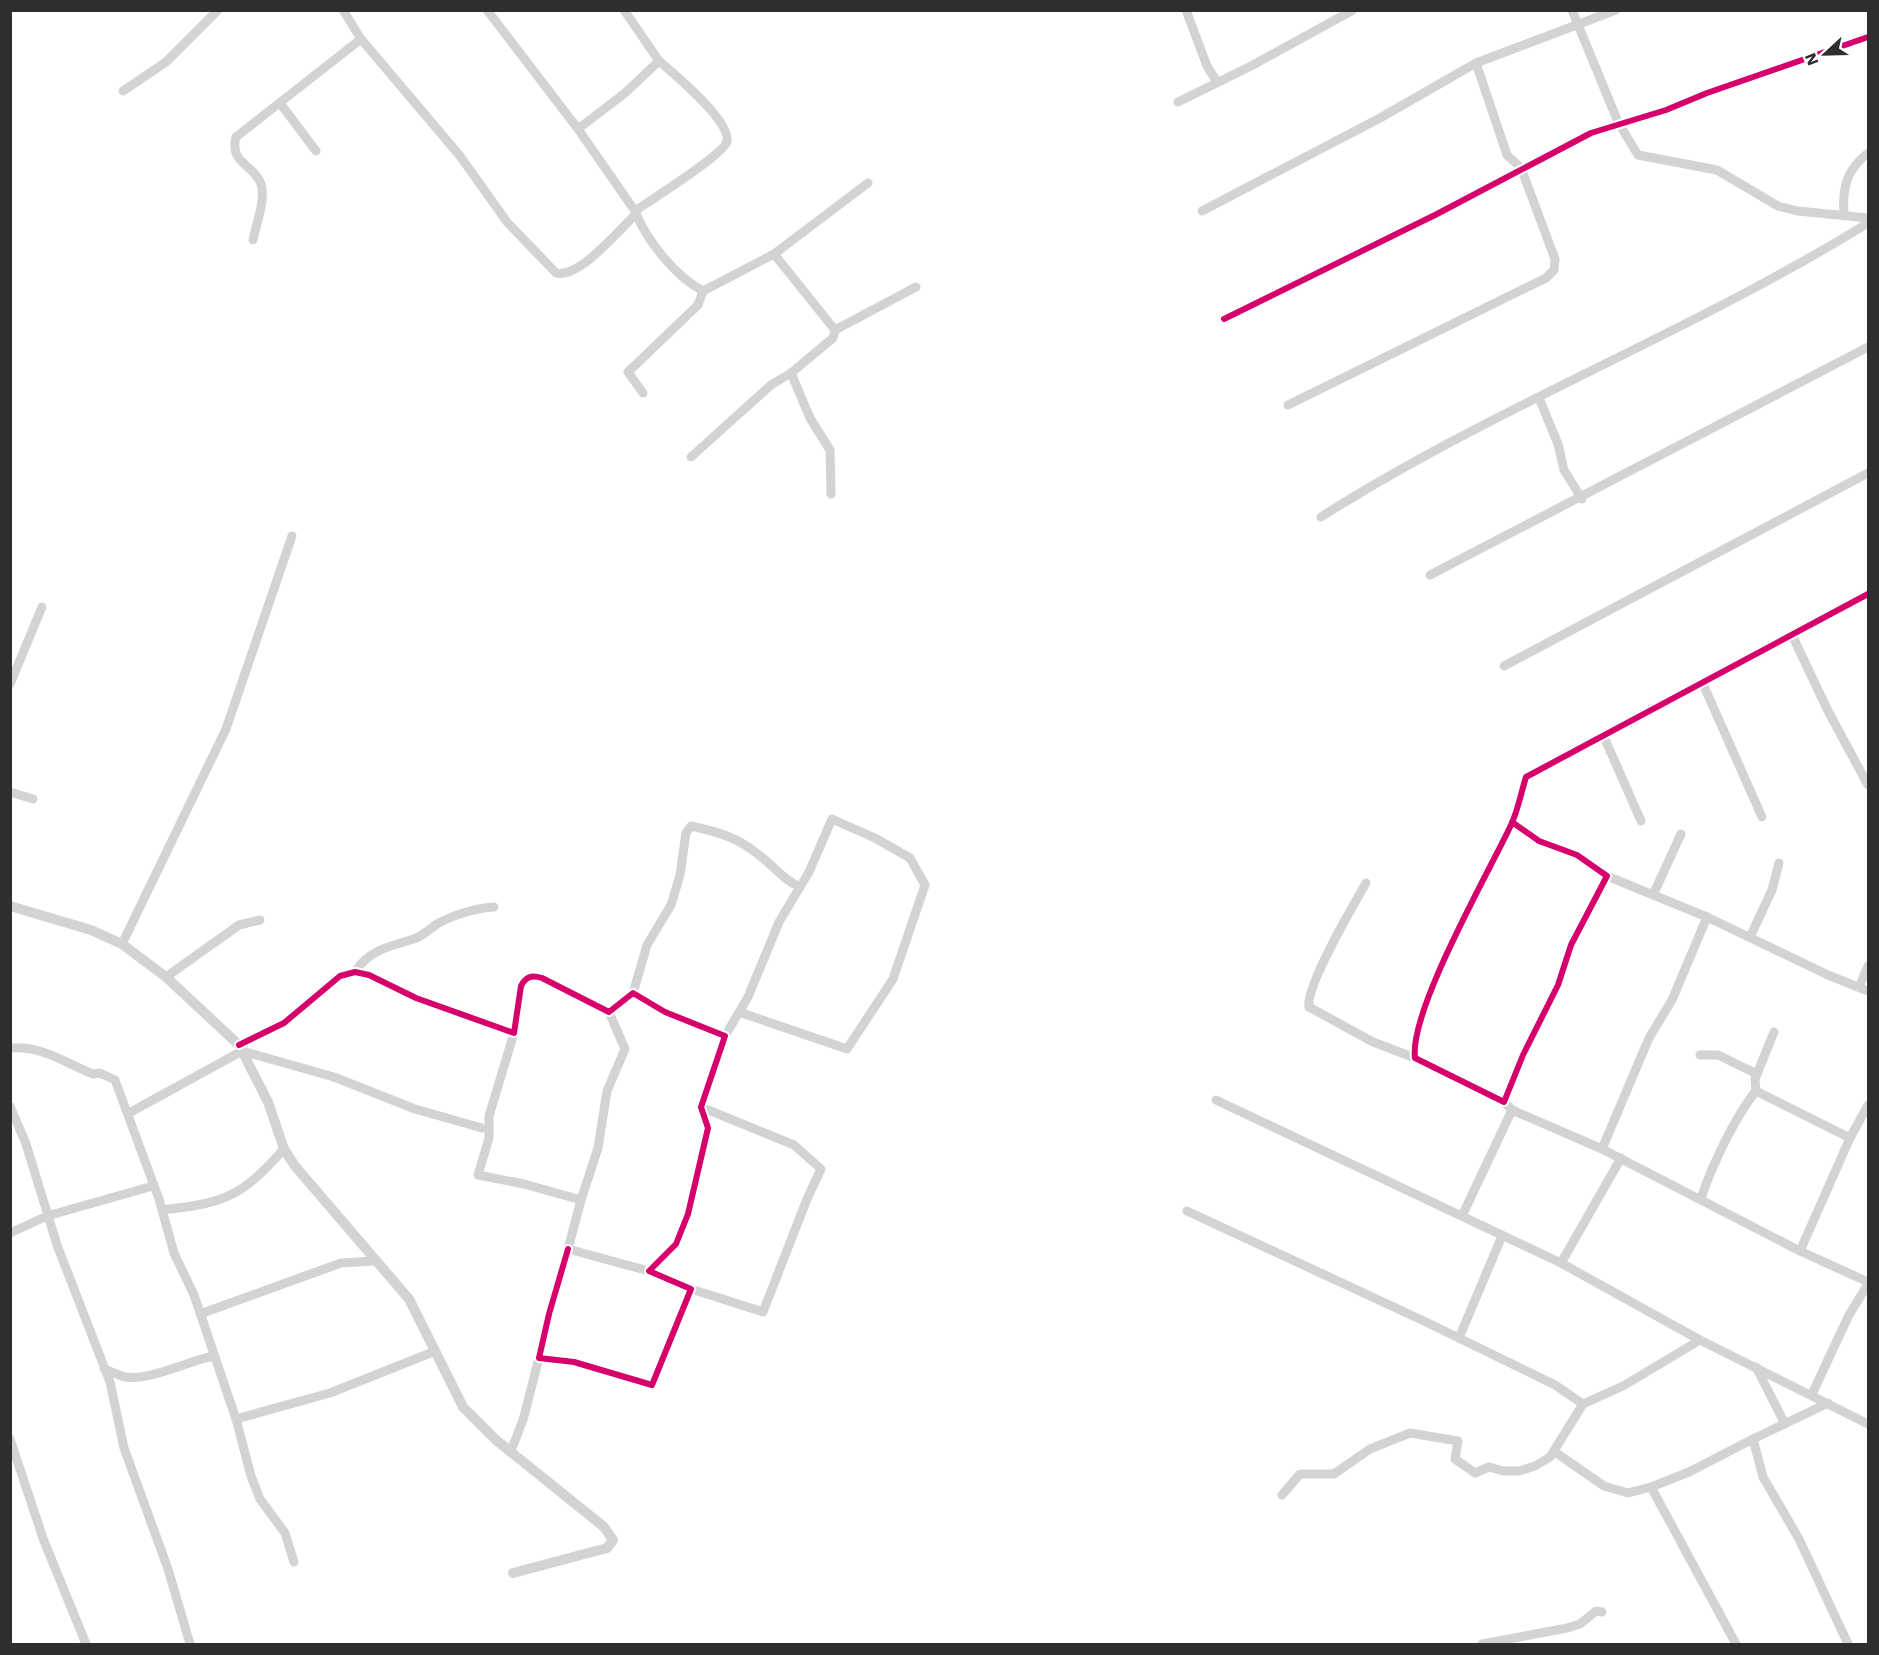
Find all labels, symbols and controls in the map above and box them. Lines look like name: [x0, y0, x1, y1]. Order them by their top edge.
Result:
north arrow: [1795, 24, 1855, 84]
text: N: [1801, 50, 1823, 68]

